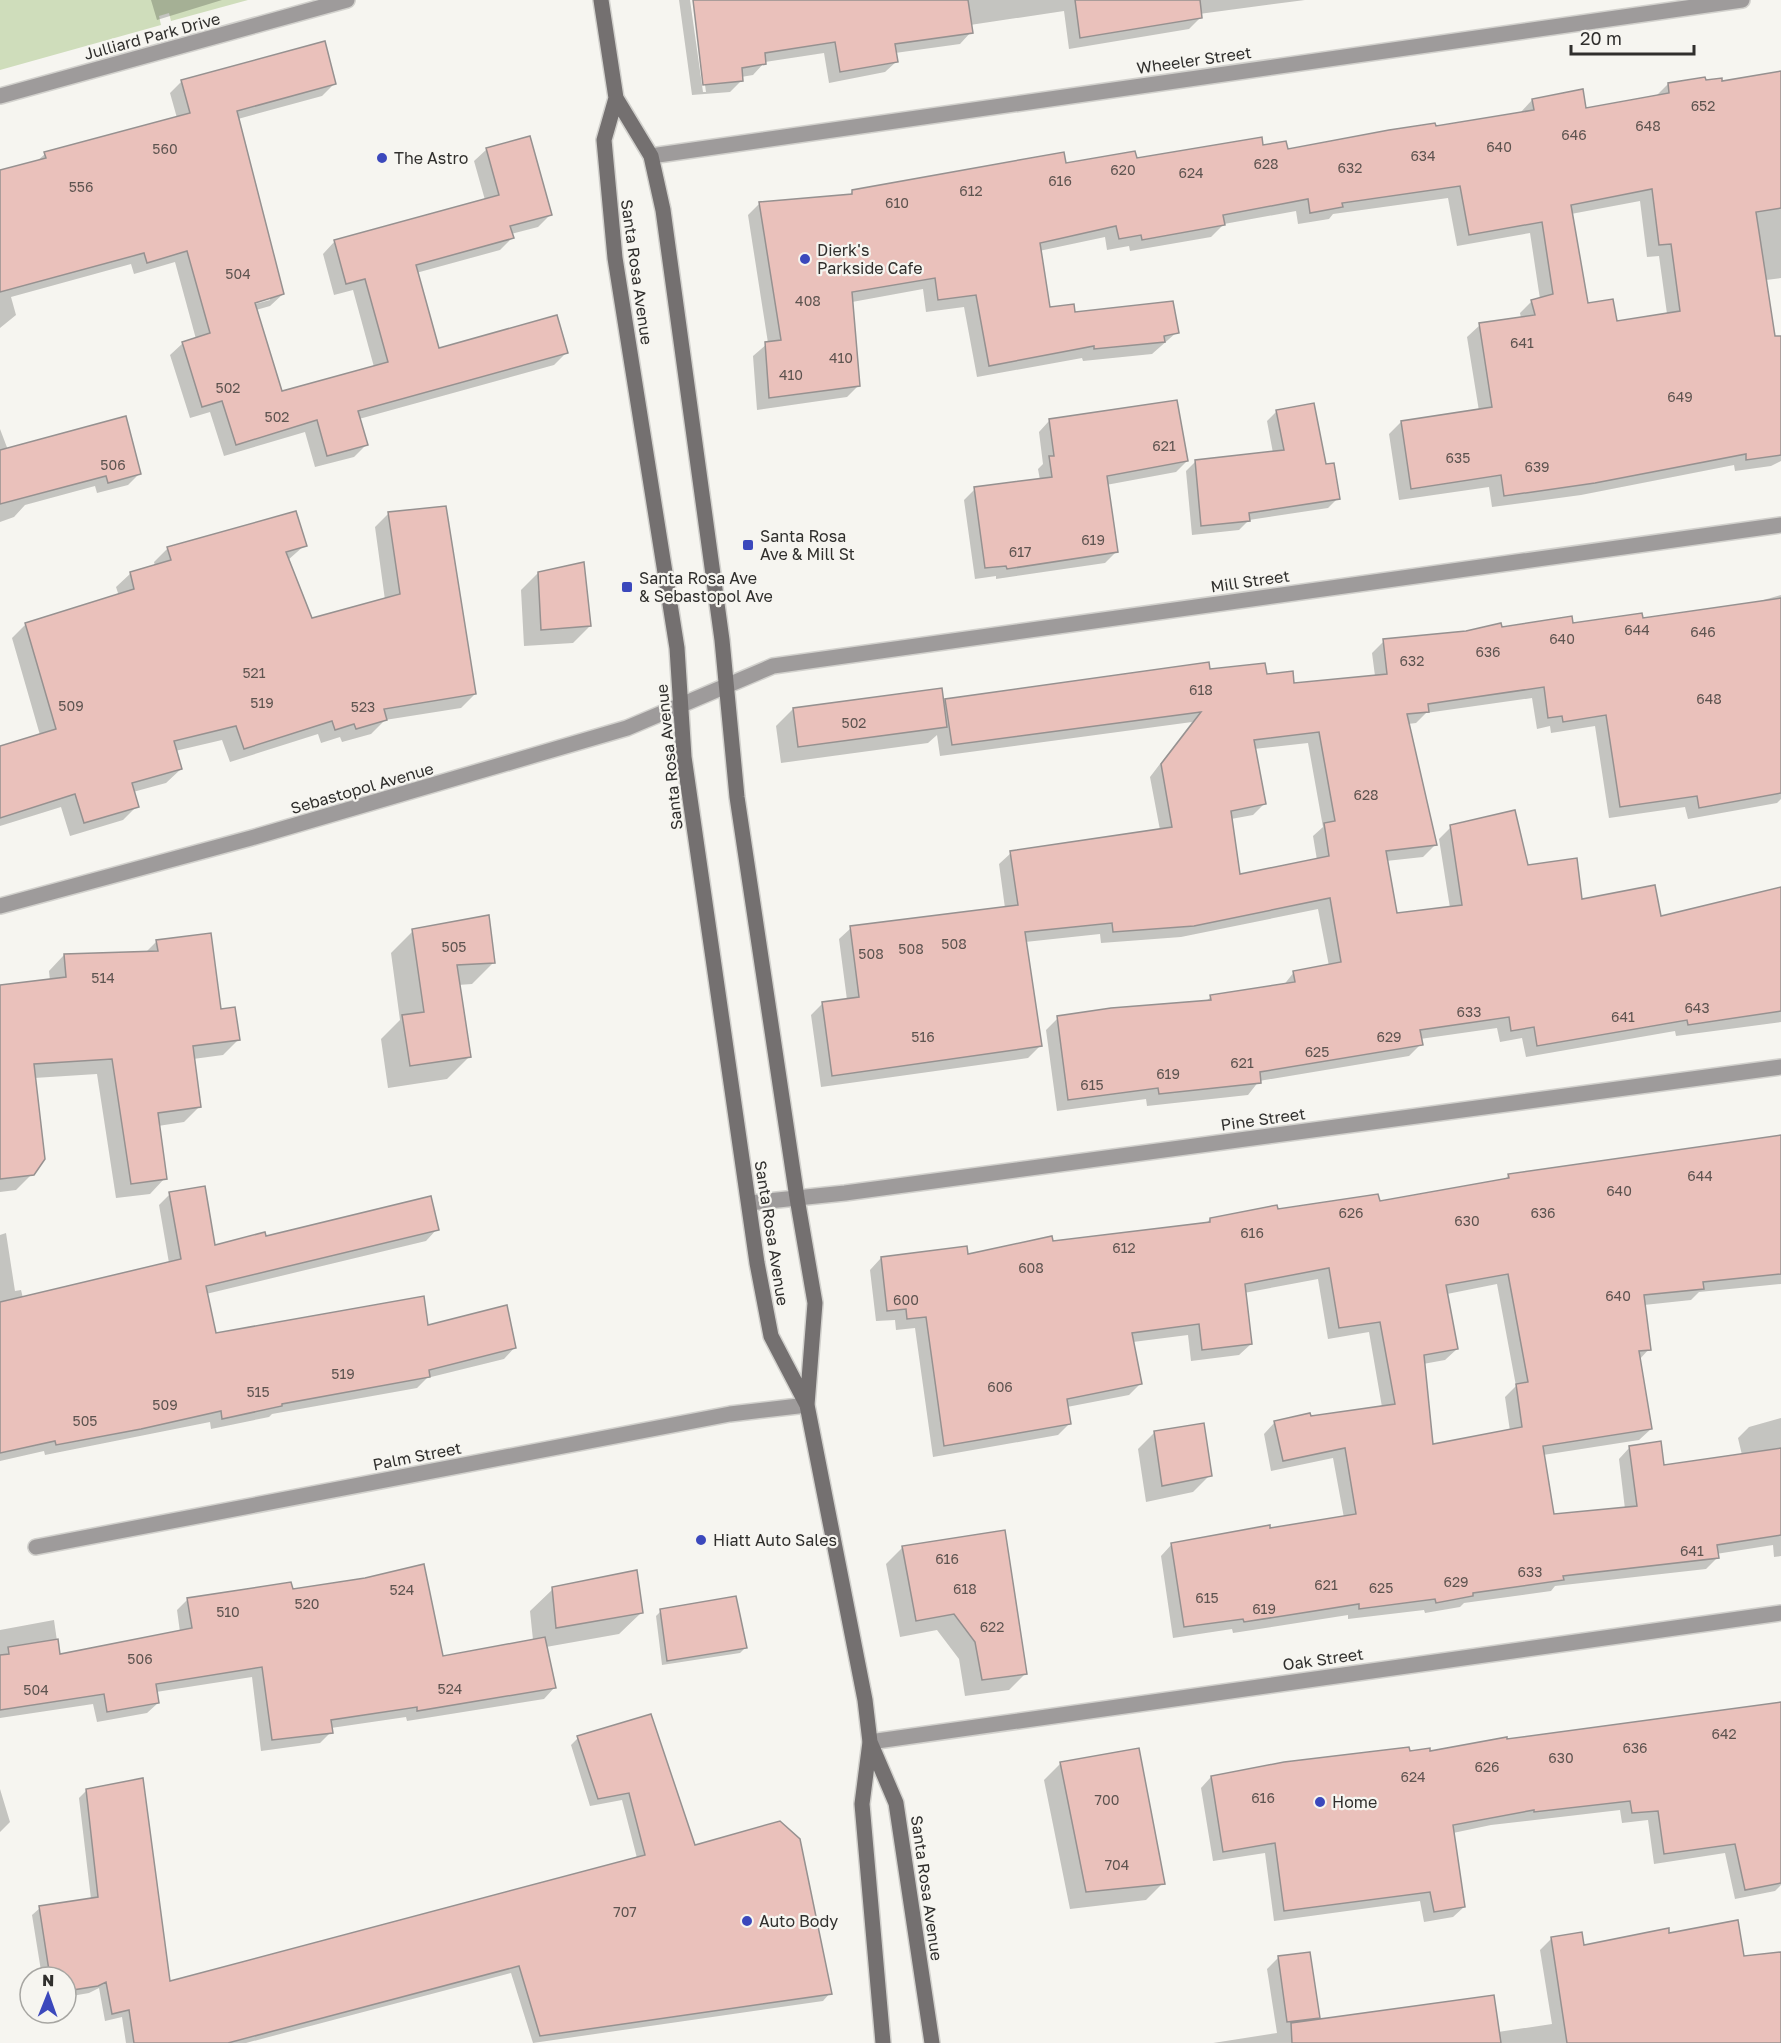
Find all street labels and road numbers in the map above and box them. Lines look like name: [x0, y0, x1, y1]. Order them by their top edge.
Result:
street label: Julliard Park Drive: [82, 8, 222, 64]
street label: Wheeler Street: [1135, 42, 1253, 78]
street label: Santa Rosa Avenue: [617, 198, 657, 346]
street label: Mill Street: [1209, 566, 1291, 596]
street label: Santa Rosa Avenue: [651, 683, 687, 831]
street label: Sebastopol Avenue: [288, 758, 436, 818]
street label: Pine Street: [1219, 1103, 1307, 1135]
street label: Santa Rosa Avenue: [751, 1159, 793, 1307]
street label: Palm Street: [371, 1438, 463, 1474]
street label: Oak Street: [1281, 1643, 1365, 1675]
street label: Santa Rosa Avenue: [907, 1814, 947, 1962]

